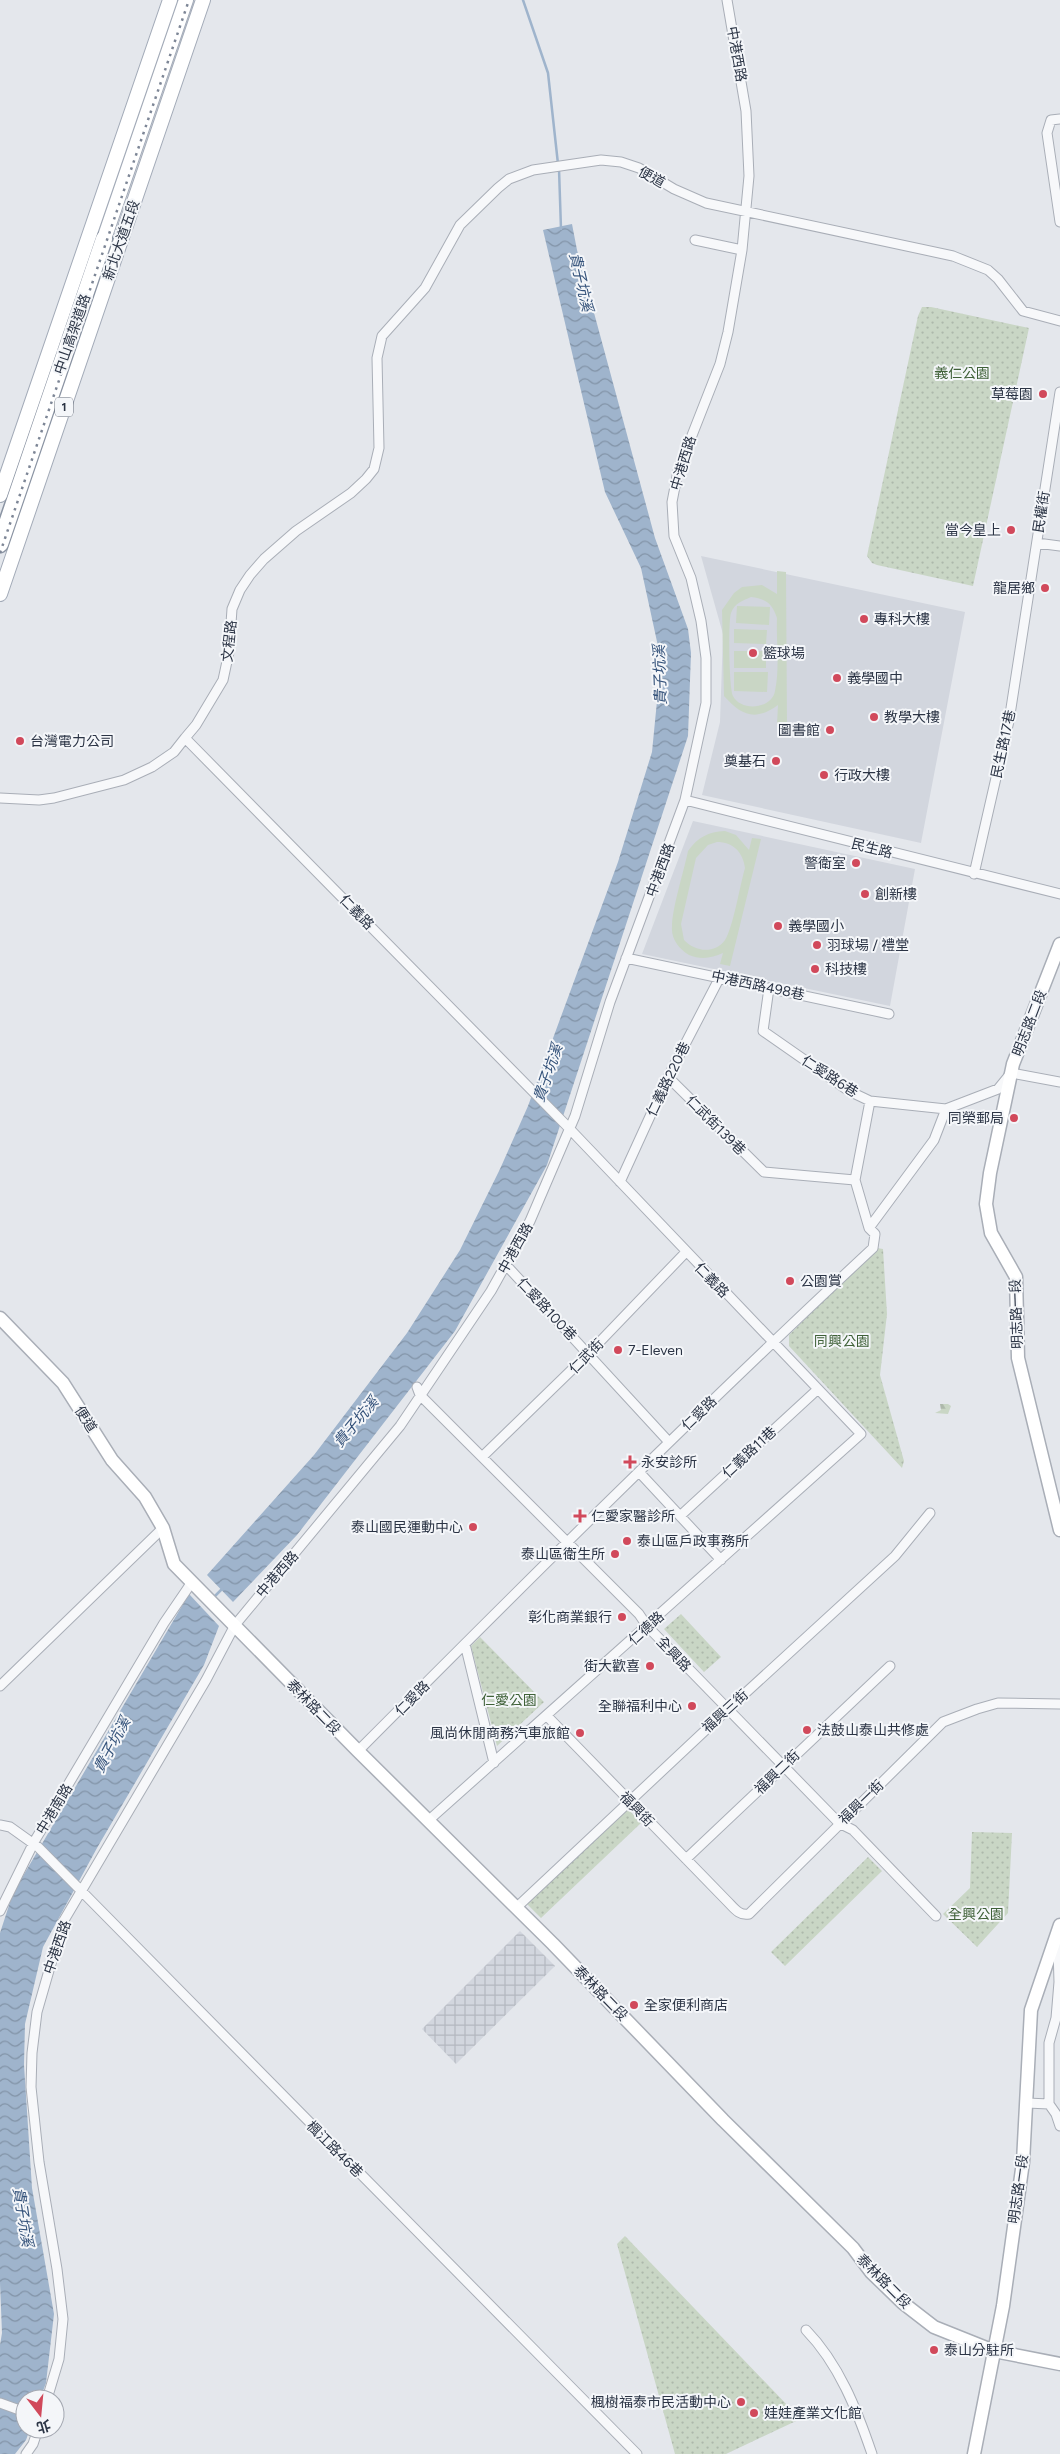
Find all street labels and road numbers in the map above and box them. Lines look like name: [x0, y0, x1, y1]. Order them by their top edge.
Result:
street label: 中港西路: [723, 25, 750, 83]
street label: 便道: [635, 163, 668, 192]
street label: 新北大道五段: [100, 198, 143, 283]
street label: 中山高架道路: [51, 292, 94, 377]
road number: 1: [55, 398, 73, 417]
street label: 中港西路: [667, 434, 700, 492]
street label: 民權街: [1030, 490, 1053, 534]
street label: 文程路: [219, 619, 240, 663]
street label: 民生路17巷: [988, 708, 1019, 780]
street label: 民生路: [849, 835, 894, 862]
street label: 中港西路: [643, 841, 678, 899]
street label: 仁義路: [336, 891, 377, 933]
street label: 中港西路498巷: [710, 967, 806, 1004]
street label: 明志路二段: [1009, 987, 1050, 1059]
street label: 仁義路220巷: [643, 1039, 694, 1119]
street label: 仁愛路6巷: [798, 1052, 861, 1101]
street label: 仁武街139巷: [682, 1092, 749, 1159]
street label: 中港西路: [494, 1220, 536, 1277]
street label: 仁義路: [691, 1259, 732, 1301]
street label: 仁愛路100巷: [513, 1274, 580, 1344]
street label: 明志路一段: [1007, 1279, 1026, 1349]
street label: 仁武街: [565, 1335, 607, 1377]
street label: 仁愛路: [678, 1393, 720, 1434]
street label: 便道: [71, 1403, 100, 1436]
street label: 仁義路11巷: [719, 1423, 780, 1482]
street label: 中港西路: [253, 1548, 302, 1601]
street label: 仁德路: [625, 1608, 668, 1649]
street label: 全興路: [653, 1633, 694, 1675]
street label: 泰林路二段: [283, 1676, 344, 1738]
street label: 仁愛路: [391, 1677, 433, 1719]
street label: 福興三街: [699, 1686, 752, 1736]
street label: 福興二街: [751, 1747, 803, 1798]
street label: 福興一街: [835, 1777, 887, 1828]
street label: 中港南路: [33, 1781, 76, 1838]
street label: 福興街: [616, 1788, 657, 1830]
street label: 中港西路: [40, 1918, 75, 1976]
street label: 泰林路二段: [570, 1962, 631, 2024]
street label: 楓江路46巷: [303, 2118, 366, 2181]
street label: 明志路一段: [1005, 2153, 1032, 2225]
street label: 泰林路二段: [853, 2251, 914, 2312]

